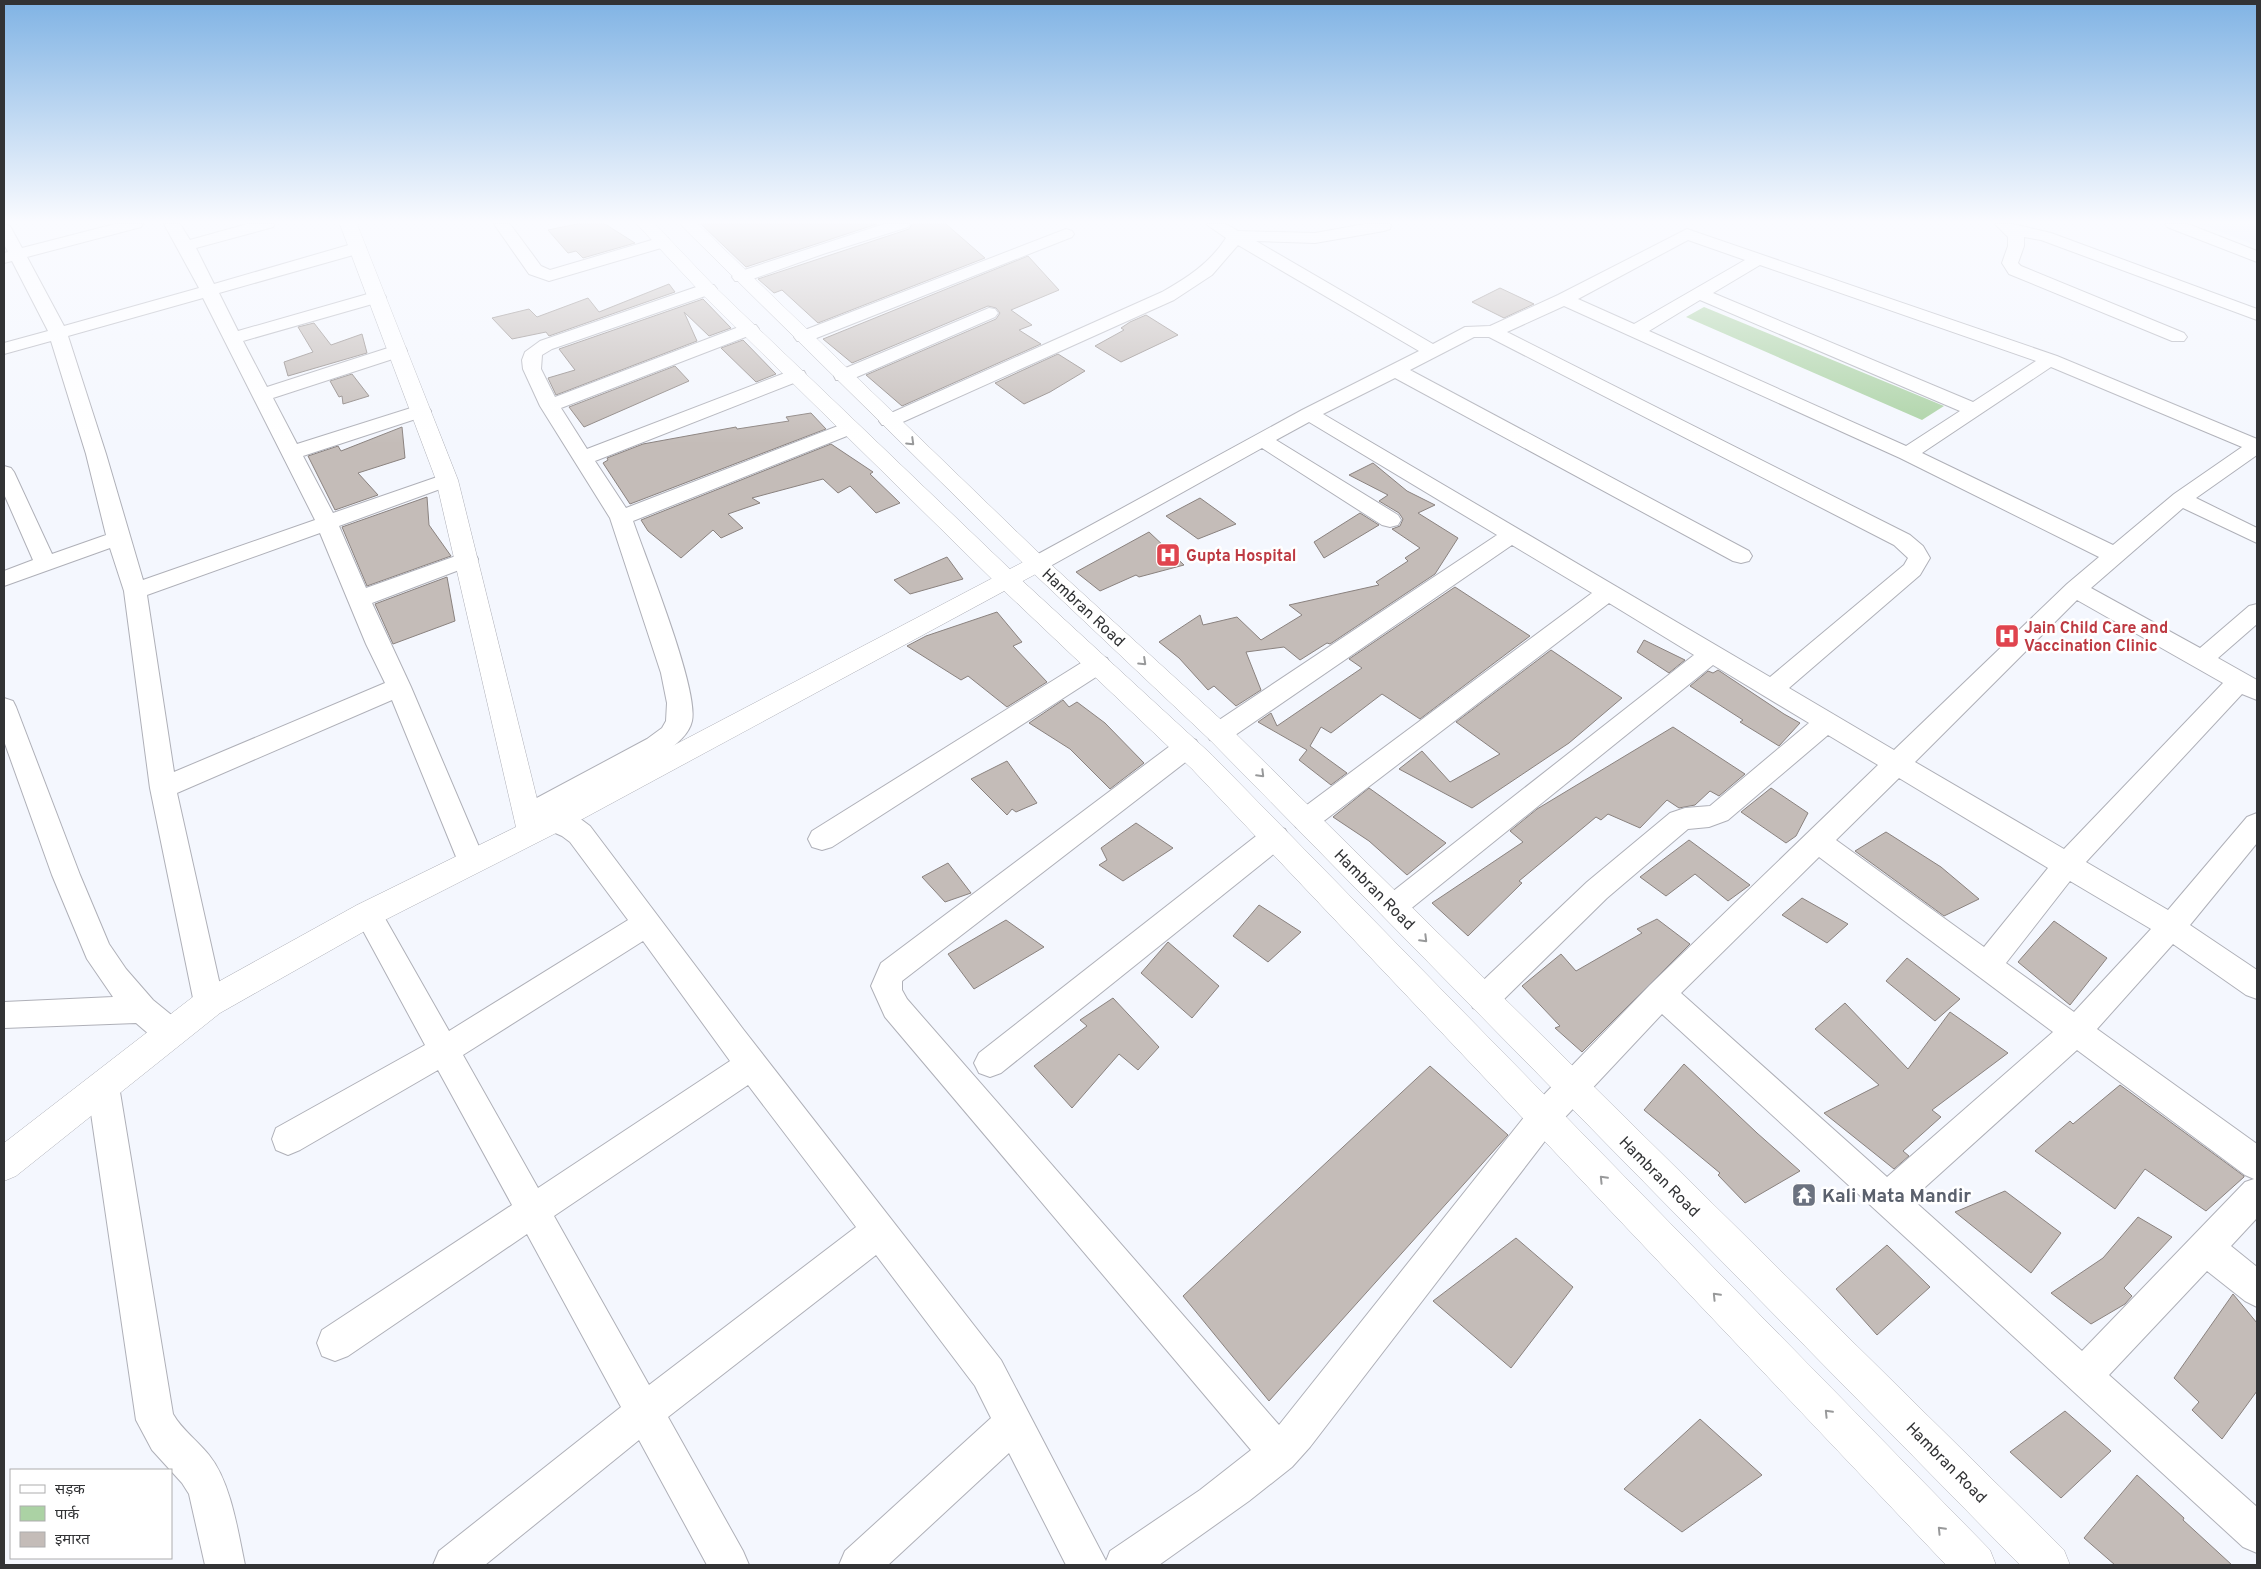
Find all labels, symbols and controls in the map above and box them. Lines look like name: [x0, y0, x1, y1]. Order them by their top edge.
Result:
one-way arrow: [905, 436, 914, 445]
hospital icon: Gupta Hospital: [1155, 542, 1181, 568]
place label: Gupta Hospital: [1186, 547, 1296, 567]
street label: Hambran Road: [1037, 565, 1128, 652]
place label: Jain Child Care and Vaccination Clinic: [2024, 619, 2168, 657]
hospital icon: Jain Child Care and Vaccination Clinic: [1994, 623, 2020, 649]
one-way arrow: [1137, 656, 1146, 665]
one-way arrow: [1255, 768, 1264, 777]
street label: Hambran Road: [1329, 846, 1418, 935]
one-way arrow: [1419, 933, 1428, 942]
street label: Hambran Road: [1614, 1133, 1703, 1222]
one-way arrow: [1600, 1176, 1609, 1185]
temple icon: Kali Mata Mandir: [1791, 1182, 1817, 1208]
place label: Kali Mata Mandir: [1822, 1185, 1971, 1209]
one-way arrow: [1713, 1293, 1722, 1302]
one-way arrow: [1825, 1410, 1834, 1419]
street label: Hambran Road: [1901, 1419, 1990, 1508]
legend: [10, 1469, 172, 1559]
text: सड़क: [55, 1481, 85, 1500]
text: पार्क: [55, 1505, 79, 1525]
one-way arrow: [1938, 1527, 1947, 1536]
text: इमारत: [55, 1531, 90, 1550]

